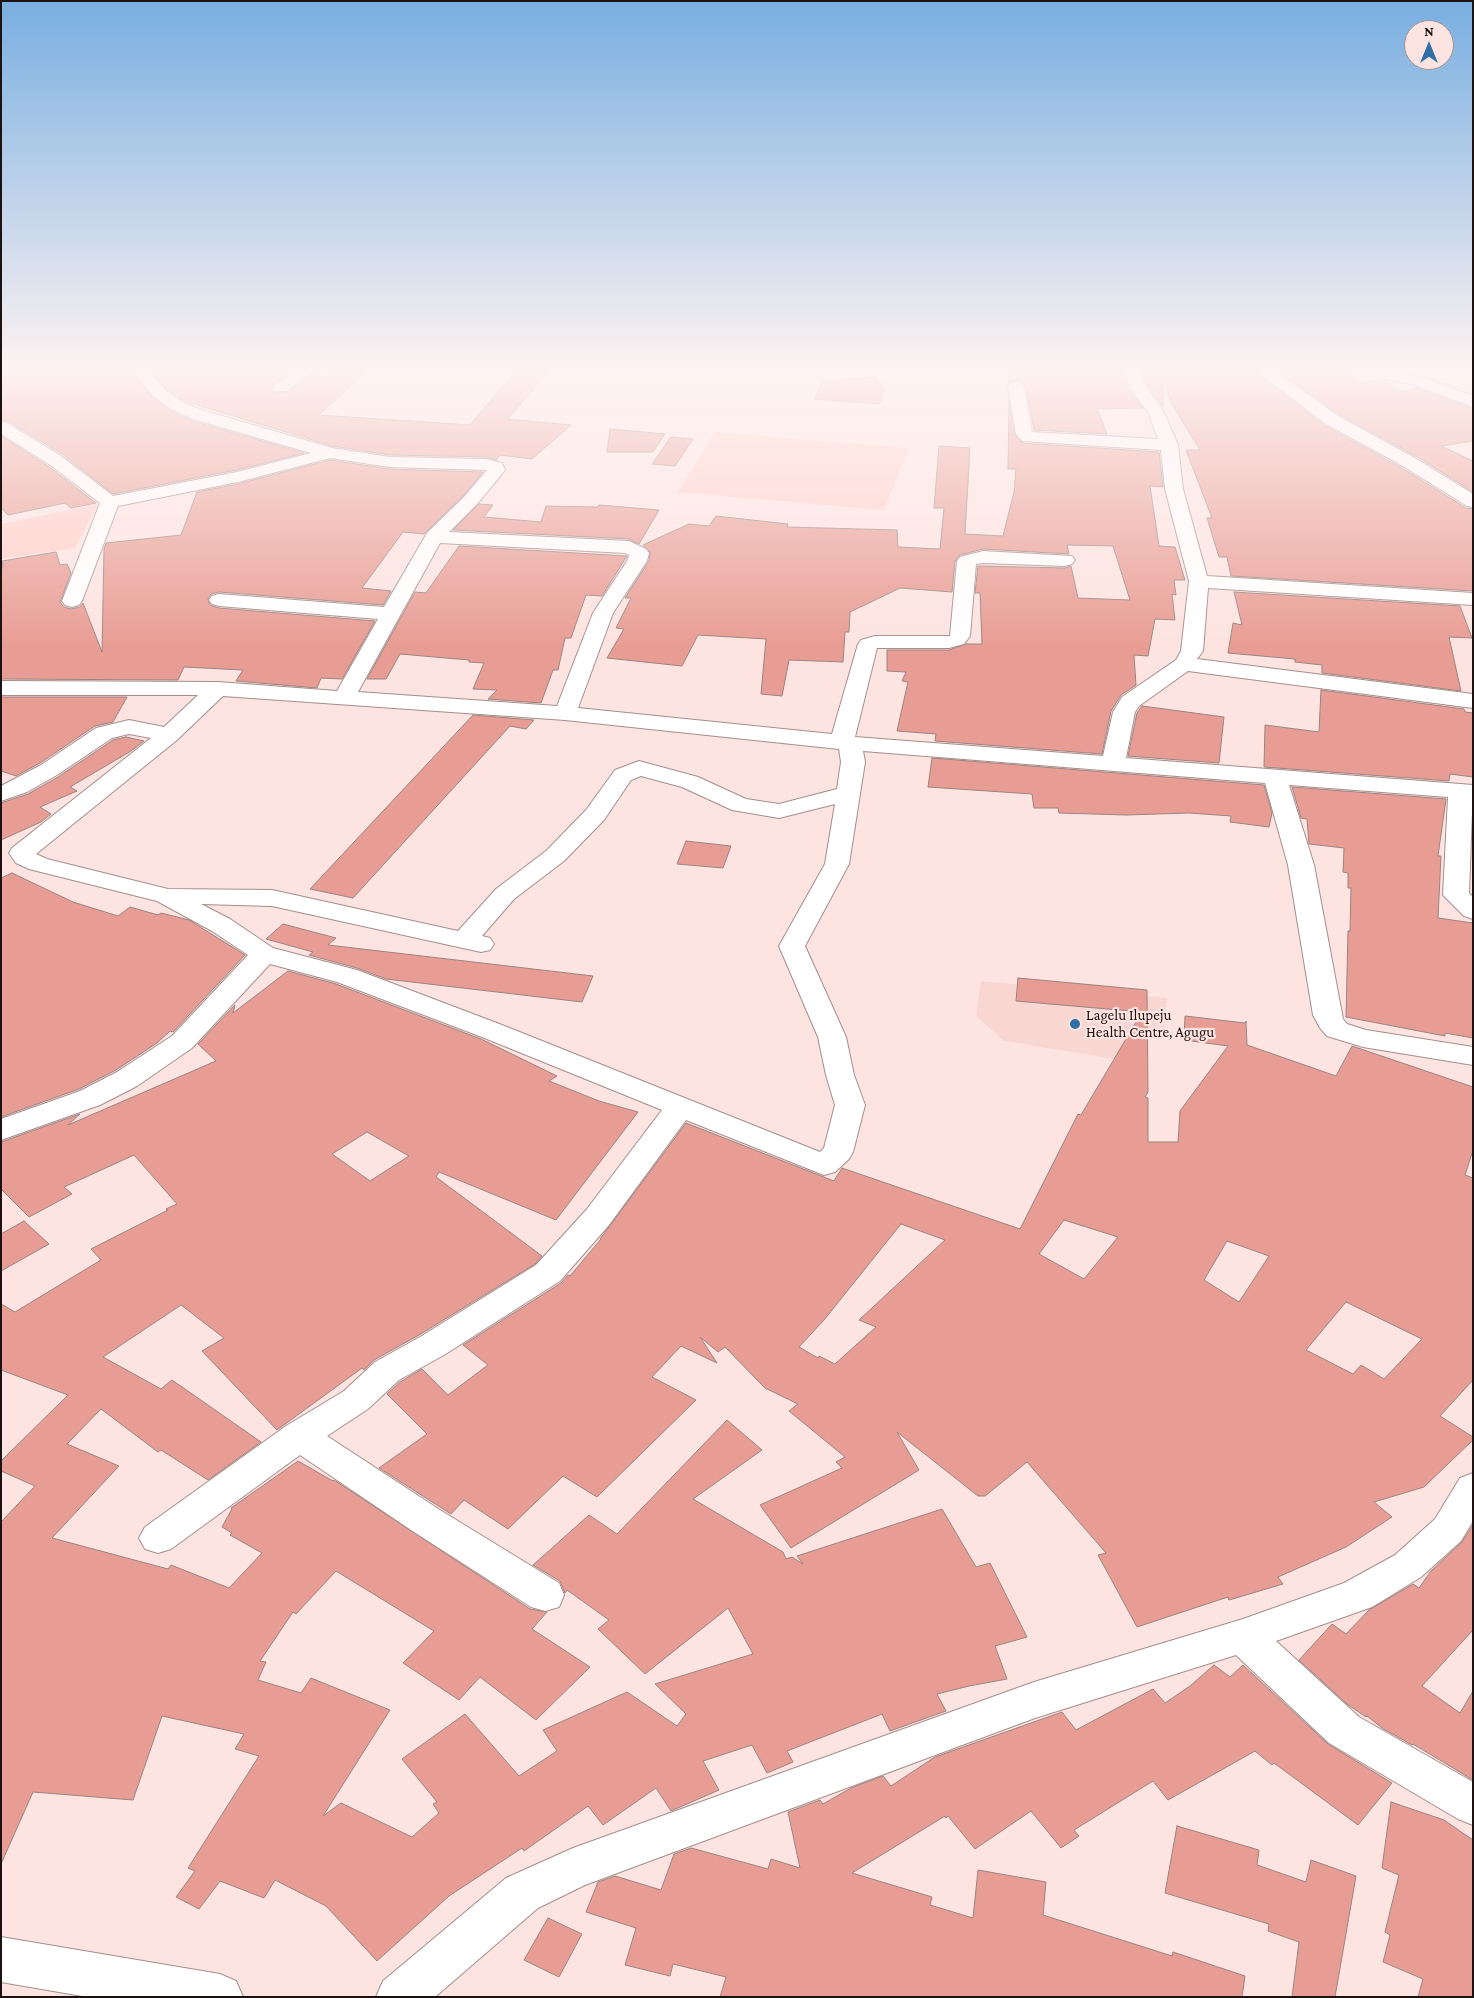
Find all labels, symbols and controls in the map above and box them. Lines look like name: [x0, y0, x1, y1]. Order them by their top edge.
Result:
north arrow: [1404, 20, 1454, 70]
text: N: [1424, 23, 1434, 39]
place label: Lagelu Ilupeju Health Centre, Agugu: [1086, 1006, 1214, 1041]
marker: Lagelu Ilupeju Health Centre, Agugu: [1068, 1017, 1082, 1031]

